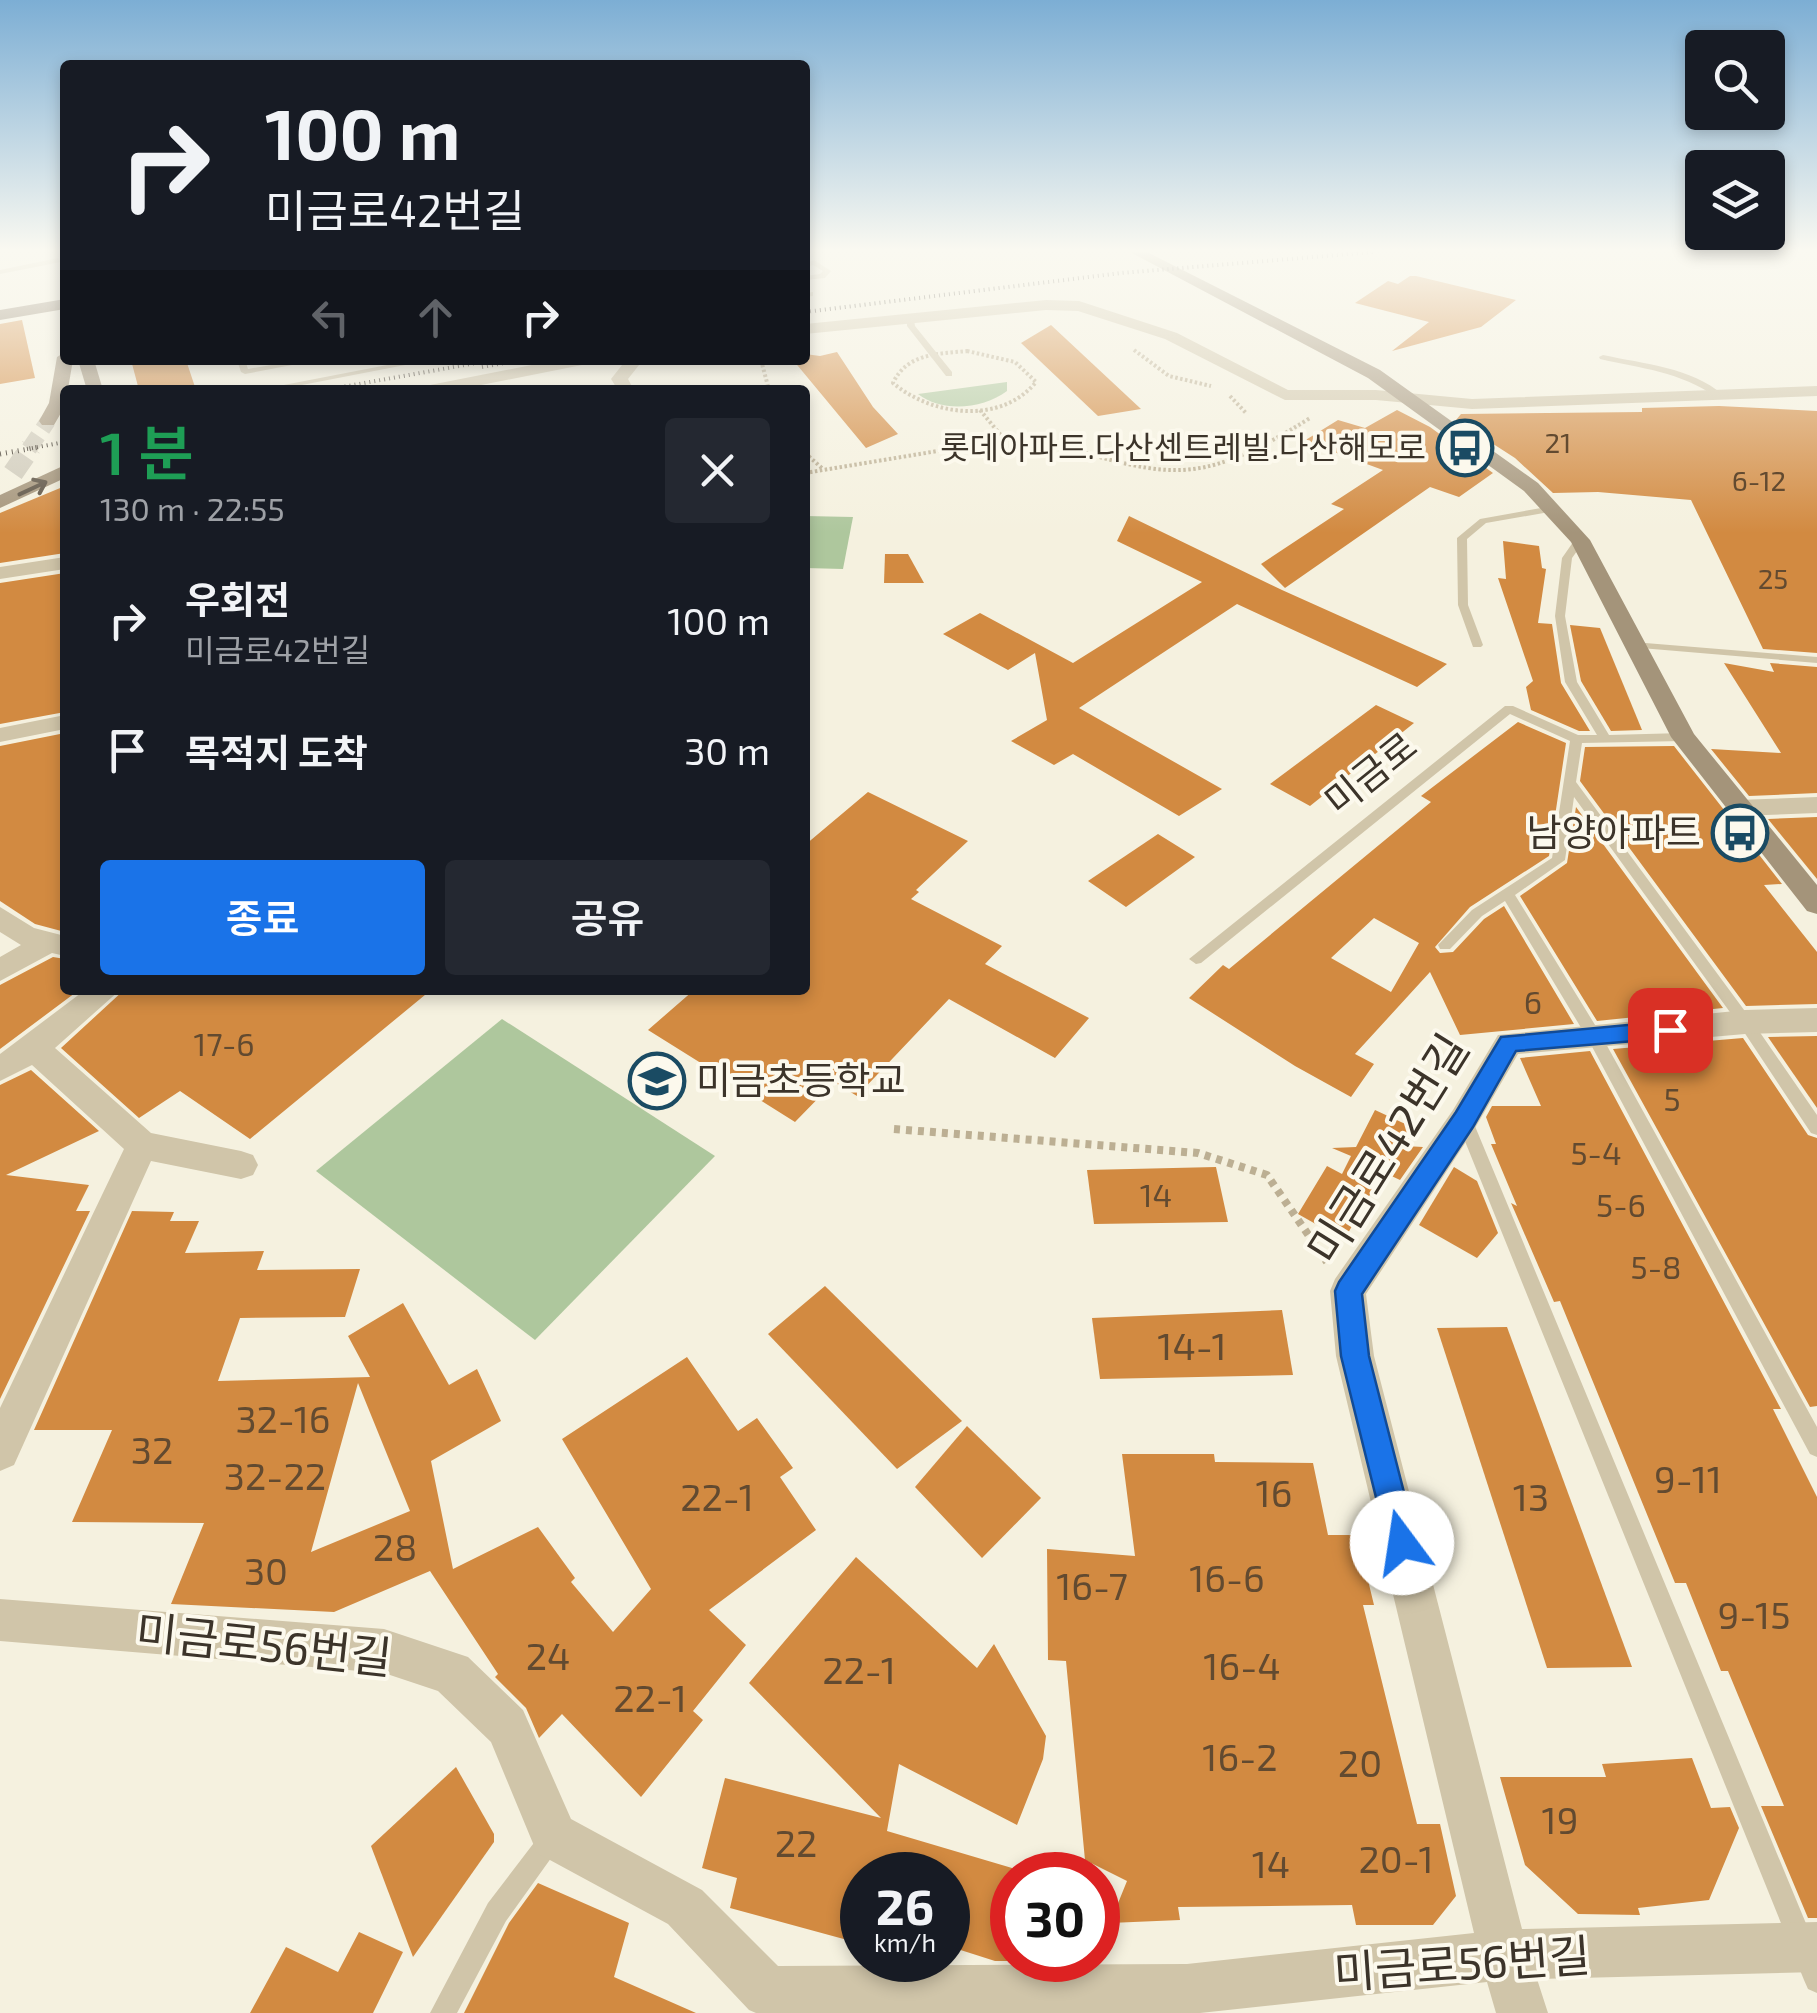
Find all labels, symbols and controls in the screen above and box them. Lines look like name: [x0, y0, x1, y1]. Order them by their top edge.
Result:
map controls: [1685, 30, 1785, 250]
button: search: [1685, 30, 1785, 130]
text: 100 m: [265, 90, 460, 174]
icon: right: [100, 100, 230, 230]
button: layers: [1685, 150, 1785, 250]
text: 미금로42번길: [265, 182, 525, 236]
icon: left: [303, 290, 358, 345]
icon: ahead: [408, 290, 463, 345]
icon: right: [513, 290, 568, 345]
text: 1 분: [100, 415, 193, 487]
button: close: [665, 418, 770, 523]
bus stop icon: 롯데아파트.다산센트레빌.다산해모로: [1435, 418, 1495, 478]
house number: 21: [1545, 425, 1571, 459]
place label: 롯데아파트.다산센트레빌.다산해모로: [940, 427, 1426, 465]
house number: 6-12: [1732, 463, 1786, 497]
one-way arrow: [17, 477, 47, 496]
text: 130 m · 22:55: [100, 489, 285, 527]
house number: 25: [1758, 561, 1788, 595]
text: 우회전: [185, 576, 290, 622]
icon: right: [100, 593, 155, 648]
text: 100 m: [667, 597, 770, 643]
text: 미금로42번길: [185, 630, 370, 668]
street label: 미금로: [1315, 722, 1425, 823]
icon: arrive: [100, 723, 155, 778]
text: 30 m: [684, 727, 770, 773]
text: 목적지 도착: [185, 729, 368, 775]
bus stop icon: 남양아파트: [1710, 803, 1770, 863]
place label: 남양아파트: [1526, 808, 1701, 854]
button: 종료: [100, 860, 425, 975]
button: 공유: [445, 860, 770, 975]
house number: 6: [1524, 982, 1542, 1020]
pin: [1628, 988, 1713, 1073]
icon: arrive: [1643, 1003, 1698, 1058]
street label: 미금로42번길: [1295, 1023, 1478, 1272]
house number: 17-6: [193, 1024, 255, 1062]
school or university icon: 미금초등학교: [627, 1051, 687, 1111]
place label: 미금초등학교: [696, 1056, 906, 1102]
house number: 5: [1663, 1079, 1681, 1117]
house number: 5-4: [1570, 1133, 1622, 1171]
house number: 14: [1140, 1175, 1172, 1213]
house number: 5-6: [1596, 1185, 1646, 1223]
house number: 5-8: [1631, 1247, 1681, 1285]
house number: 14-1: [1157, 1322, 1227, 1368]
house number: 32-16: [235, 1395, 331, 1441]
house number: 32: [131, 1426, 173, 1472]
house number: 32-22: [224, 1452, 326, 1498]
house number: 9-11: [1654, 1455, 1722, 1501]
house number: 16: [1256, 1469, 1292, 1515]
house number: 22-1: [680, 1473, 754, 1519]
house number: 13: [1513, 1473, 1549, 1519]
position arrow: [1350, 1491, 1454, 1595]
house number: 28: [373, 1523, 417, 1569]
house number: 30: [244, 1547, 288, 1593]
house number: 16-6: [1189, 1554, 1265, 1600]
house number: 16-7: [1056, 1562, 1128, 1608]
house number: 9-15: [1717, 1591, 1791, 1637]
street label: 미금로56번길: [134, 1603, 395, 1683]
house number: 24: [526, 1632, 570, 1678]
house number: 16-4: [1203, 1642, 1281, 1688]
house number: 22-1: [822, 1646, 896, 1692]
house number: 22-1: [613, 1674, 687, 1720]
house number: 16-2: [1202, 1733, 1278, 1779]
house number: 20: [1338, 1739, 1382, 1785]
house number: 19: [1542, 1796, 1578, 1842]
house number: 22: [775, 1819, 817, 1865]
house number: 20-1: [1358, 1835, 1434, 1881]
house number: 14: [1252, 1840, 1290, 1886]
speed limit sign: 30: [990, 1852, 1120, 1982]
text: 26: [876, 1875, 934, 1935]
street label: 미금로56번길: [1332, 1926, 1592, 1998]
text: km/h: [874, 1927, 936, 1957]

